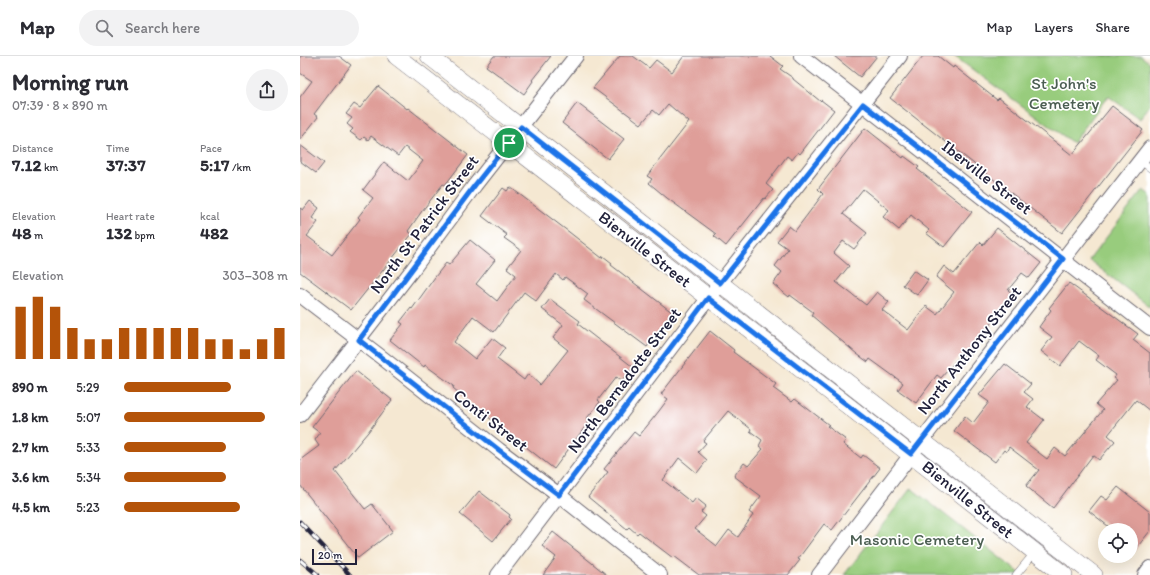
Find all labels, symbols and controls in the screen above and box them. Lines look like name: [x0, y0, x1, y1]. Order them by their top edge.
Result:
search box: [79, 10, 359, 46]
text: Map: [20, 16, 55, 39]
icon: search: [93, 17, 115, 39]
text: Search here: [125, 19, 200, 37]
text: Map: [987, 19, 1012, 36]
text: Layers: [1034, 19, 1073, 36]
text: Share: [1095, 19, 1130, 36]
text: Morning run: [12, 69, 128, 96]
button: share: [246, 69, 288, 111]
park label: St John's Cemetery: [1029, 73, 1099, 113]
text: 07:39 · 8 × 890 m: [12, 98, 108, 113]
pin: [492, 126, 526, 160]
icon: arrive: [498, 132, 520, 154]
street label: Iberville Street: [938, 136, 1037, 219]
text: Distance: [12, 142, 53, 155]
text: Time: [106, 142, 129, 155]
text: Pace: [200, 142, 222, 155]
street label: North St Patrick Street: [365, 150, 483, 297]
text: 7.12: [12, 155, 41, 175]
text: 37:37: [106, 155, 146, 175]
text: 5:17: [200, 155, 229, 175]
text: km: [41, 161, 58, 174]
text: /km: [229, 161, 251, 174]
street label: Bienville Street: [595, 207, 695, 291]
text: Elevation: [12, 210, 56, 223]
text: Heart rate: [106, 210, 155, 223]
text: kcal: [200, 210, 220, 223]
text: 48: [12, 223, 32, 243]
text: 132: [106, 223, 132, 243]
text: 482: [200, 223, 228, 243]
text: m: [32, 229, 43, 242]
text: bpm: [132, 229, 155, 242]
text: Elevation: [12, 268, 64, 283]
text: 303–308 m: [222, 268, 288, 283]
street label: North Anthony Street: [913, 281, 1026, 418]
street label: North Bernadotte Street: [563, 303, 685, 457]
text: 890 m: [12, 380, 48, 395]
text: 5:29: [76, 380, 100, 395]
street label: Conti Street: [450, 385, 533, 456]
text: 1.8 km: [12, 410, 48, 425]
text: 5:07: [76, 410, 100, 425]
text: 2.7 km: [12, 440, 49, 455]
text: 5:33: [76, 440, 100, 455]
street label: Bienville Street: [918, 456, 1018, 542]
text: 3.6 km: [12, 470, 49, 485]
text: 5:34: [76, 470, 101, 485]
text: 4.5 km: [12, 500, 50, 515]
text: 5:23: [76, 500, 100, 515]
map controls: [1098, 523, 1138, 563]
button: locate: [1098, 523, 1138, 563]
park label: Masonic Cemetery: [850, 529, 984, 549]
scale bar: [312, 547, 357, 566]
text: 20 m: [318, 549, 342, 562]

